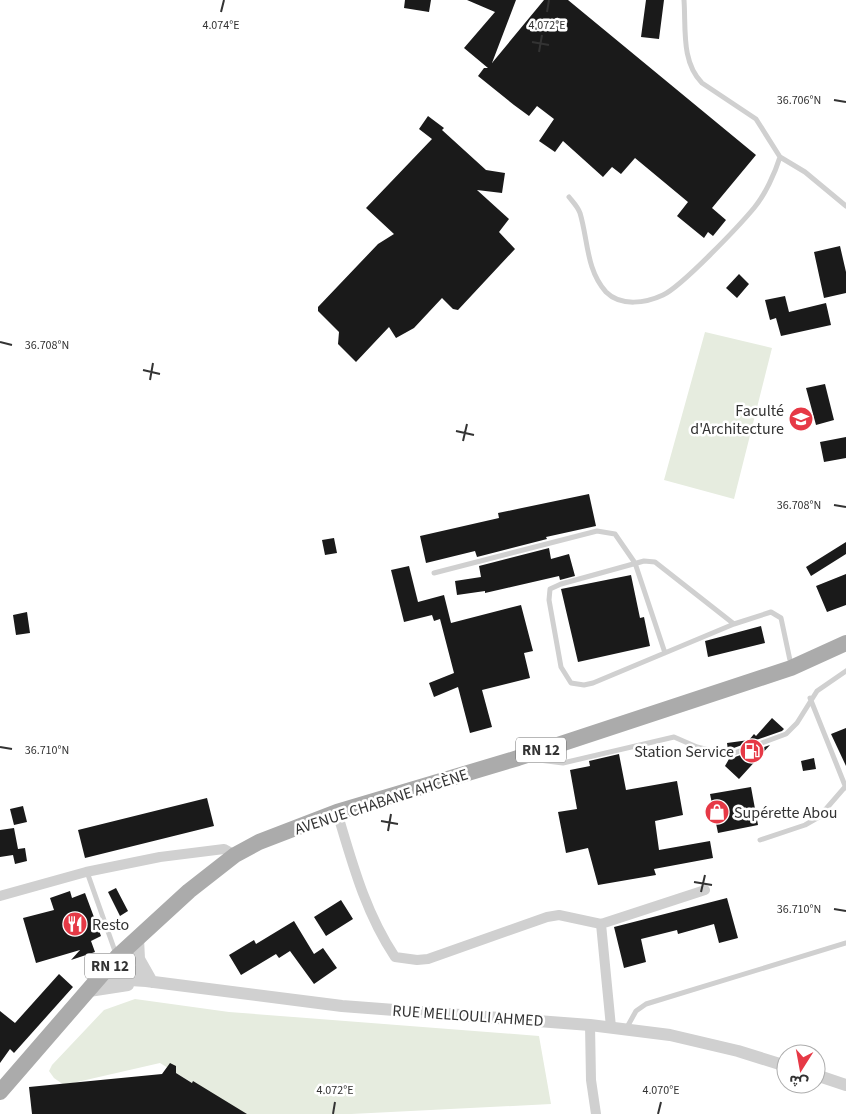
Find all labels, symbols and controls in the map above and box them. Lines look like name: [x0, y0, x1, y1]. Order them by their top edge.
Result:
text: 4.074°E: [202, 17, 240, 34]
text: 4.072°E: [528, 17, 566, 34]
text: 36.706°N: [777, 92, 821, 109]
text: 36.708°N: [25, 337, 69, 354]
place label: Faculté d'Architecture: [690, 400, 784, 440]
school or university icon: Faculté d'Architecture: [788, 406, 814, 432]
text: 36.708°N: [777, 497, 821, 514]
road number: RN 12: [516, 738, 566, 762]
fuel station icon: Station Service: [739, 738, 765, 764]
place label: Station Service: [634, 741, 734, 763]
text: 36.710°N: [25, 742, 69, 759]
street label: AVENUE CHABANE AHCÈNE: [292, 763, 471, 840]
shop icon: Supérette Abou: [704, 799, 730, 825]
place label: Supérette Abou: [734, 802, 838, 824]
text: 36.710°N: [777, 901, 821, 918]
restaurant icon: Resto: [62, 911, 88, 937]
place label: Resto: [92, 914, 129, 936]
road number: RN 12: [85, 954, 135, 978]
street label: RUE MELLOULI AHMED: [392, 1000, 544, 1032]
north arrow: [776, 1044, 826, 1094]
text: ش: [787, 1069, 810, 1092]
text: 4.072°E: [316, 1082, 354, 1099]
text: 4.070°E: [642, 1082, 680, 1099]

